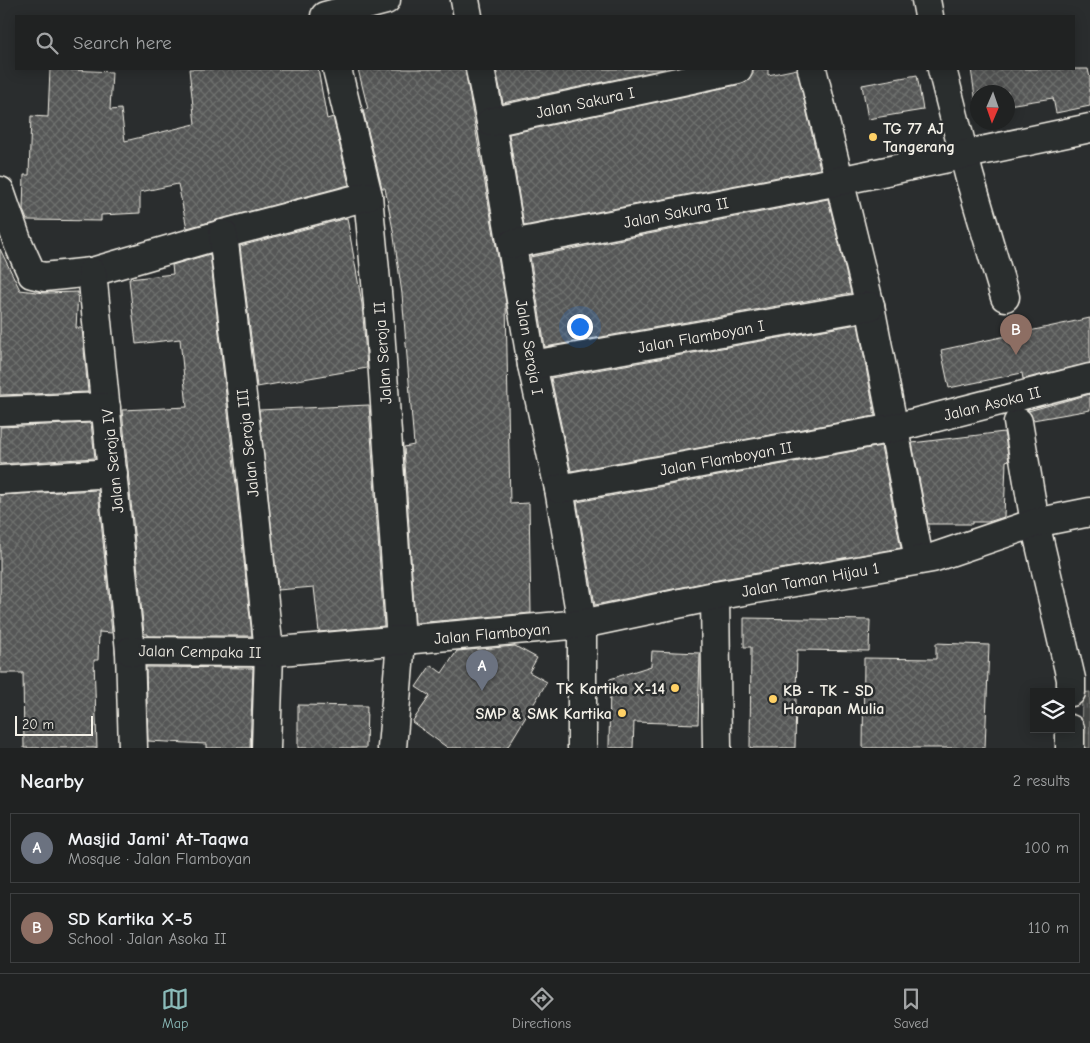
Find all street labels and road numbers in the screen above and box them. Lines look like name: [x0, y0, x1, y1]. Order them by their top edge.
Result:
street label: Jalan Sakura I: [534, 84, 636, 122]
street label: Jalan Sakura II: [622, 194, 730, 232]
street label: Jalan Seroja I: [512, 298, 546, 396]
street label: Jalan Seroja II: [370, 301, 396, 405]
street label: Jalan Flamboyan I: [636, 317, 766, 357]
street label: Jalan Asoka II: [942, 383, 1043, 425]
street label: Jalan Seroja III: [233, 388, 263, 498]
street label: Jalan Seroja IV: [99, 407, 127, 514]
street label: Jalan Flamboyan II: [658, 438, 794, 480]
street label: Jalan Taman Hijau 1: [740, 559, 880, 601]
street label: Jalan Flamboyan: [433, 620, 551, 648]
street label: Jalan Cempaka II: [138, 642, 262, 662]

